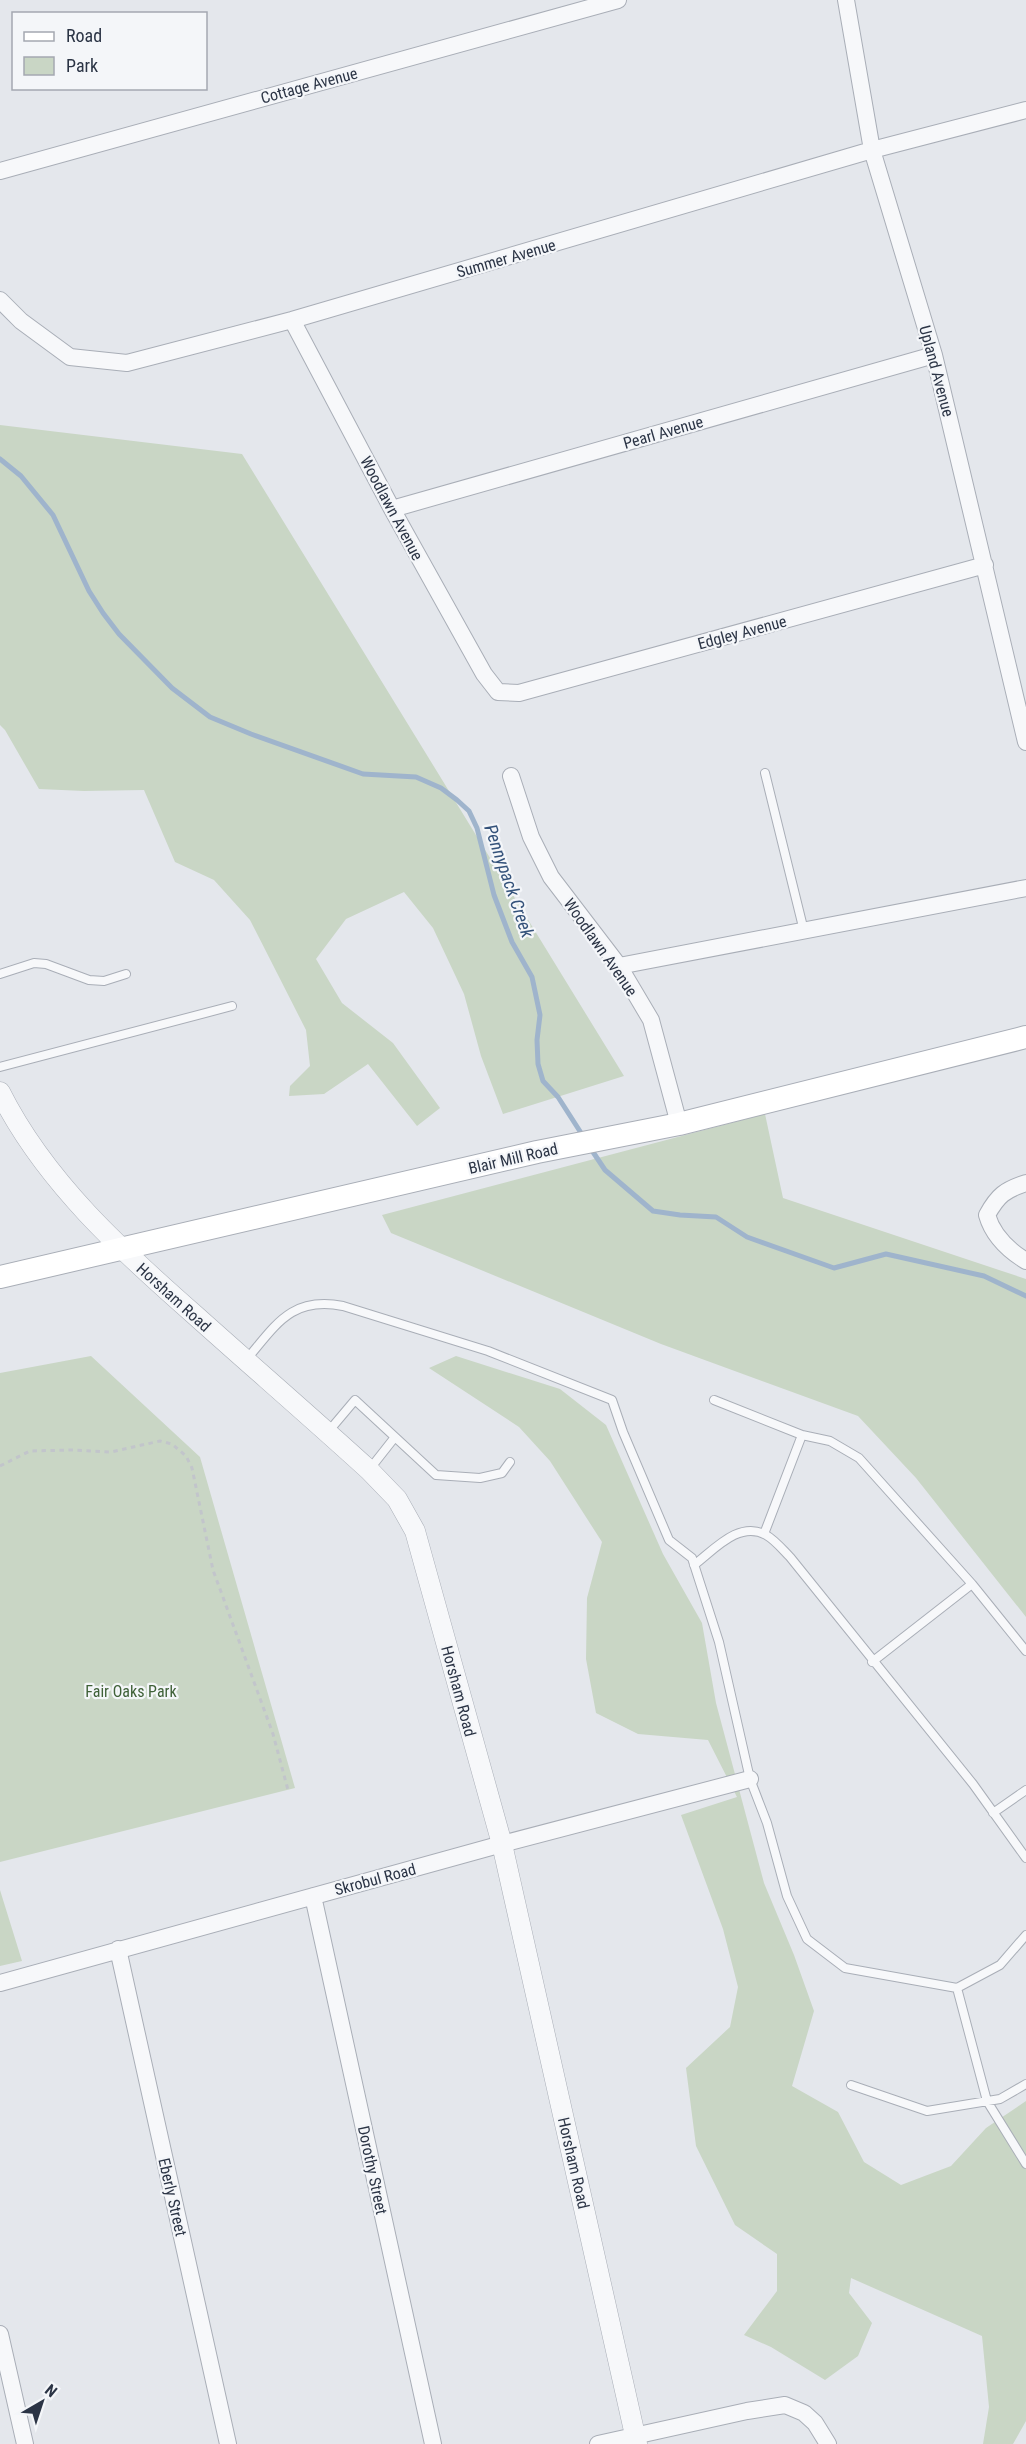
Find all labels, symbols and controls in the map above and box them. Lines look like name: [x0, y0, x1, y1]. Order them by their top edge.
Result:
legend: [12, 12, 207, 90]
text: Road: [66, 25, 102, 46]
text: Park: [66, 55, 98, 76]
street label: Cottage Avenue: [259, 63, 360, 108]
street label: Summer Avenue: [454, 235, 558, 282]
street label: Upland Avenue: [915, 323, 958, 419]
street label: Pearl Avenue: [621, 412, 705, 453]
street label: Woodlawn Avenue: [356, 453, 427, 564]
street label: Edgley Avenue: [696, 612, 789, 653]
water label: Pennypack Creek: [480, 822, 539, 941]
street label: Woodlawn Avenue: [560, 895, 641, 1000]
street label: Blair Mill Road: [467, 1139, 560, 1178]
street label: Horsham Road: [133, 1259, 215, 1336]
street label: Horsham Road: [437, 1644, 480, 1739]
park label: Fair Oaks Park: [85, 1682, 177, 1701]
street label: Skrobul Road: [332, 1860, 418, 1899]
street label: Horsham Road: [554, 2115, 593, 2211]
street label: Dorothy Street: [354, 2124, 391, 2216]
street label: Eberly Street: [154, 2156, 191, 2238]
north arrow: [12, 2372, 72, 2432]
text: N: [41, 2380, 61, 2401]

